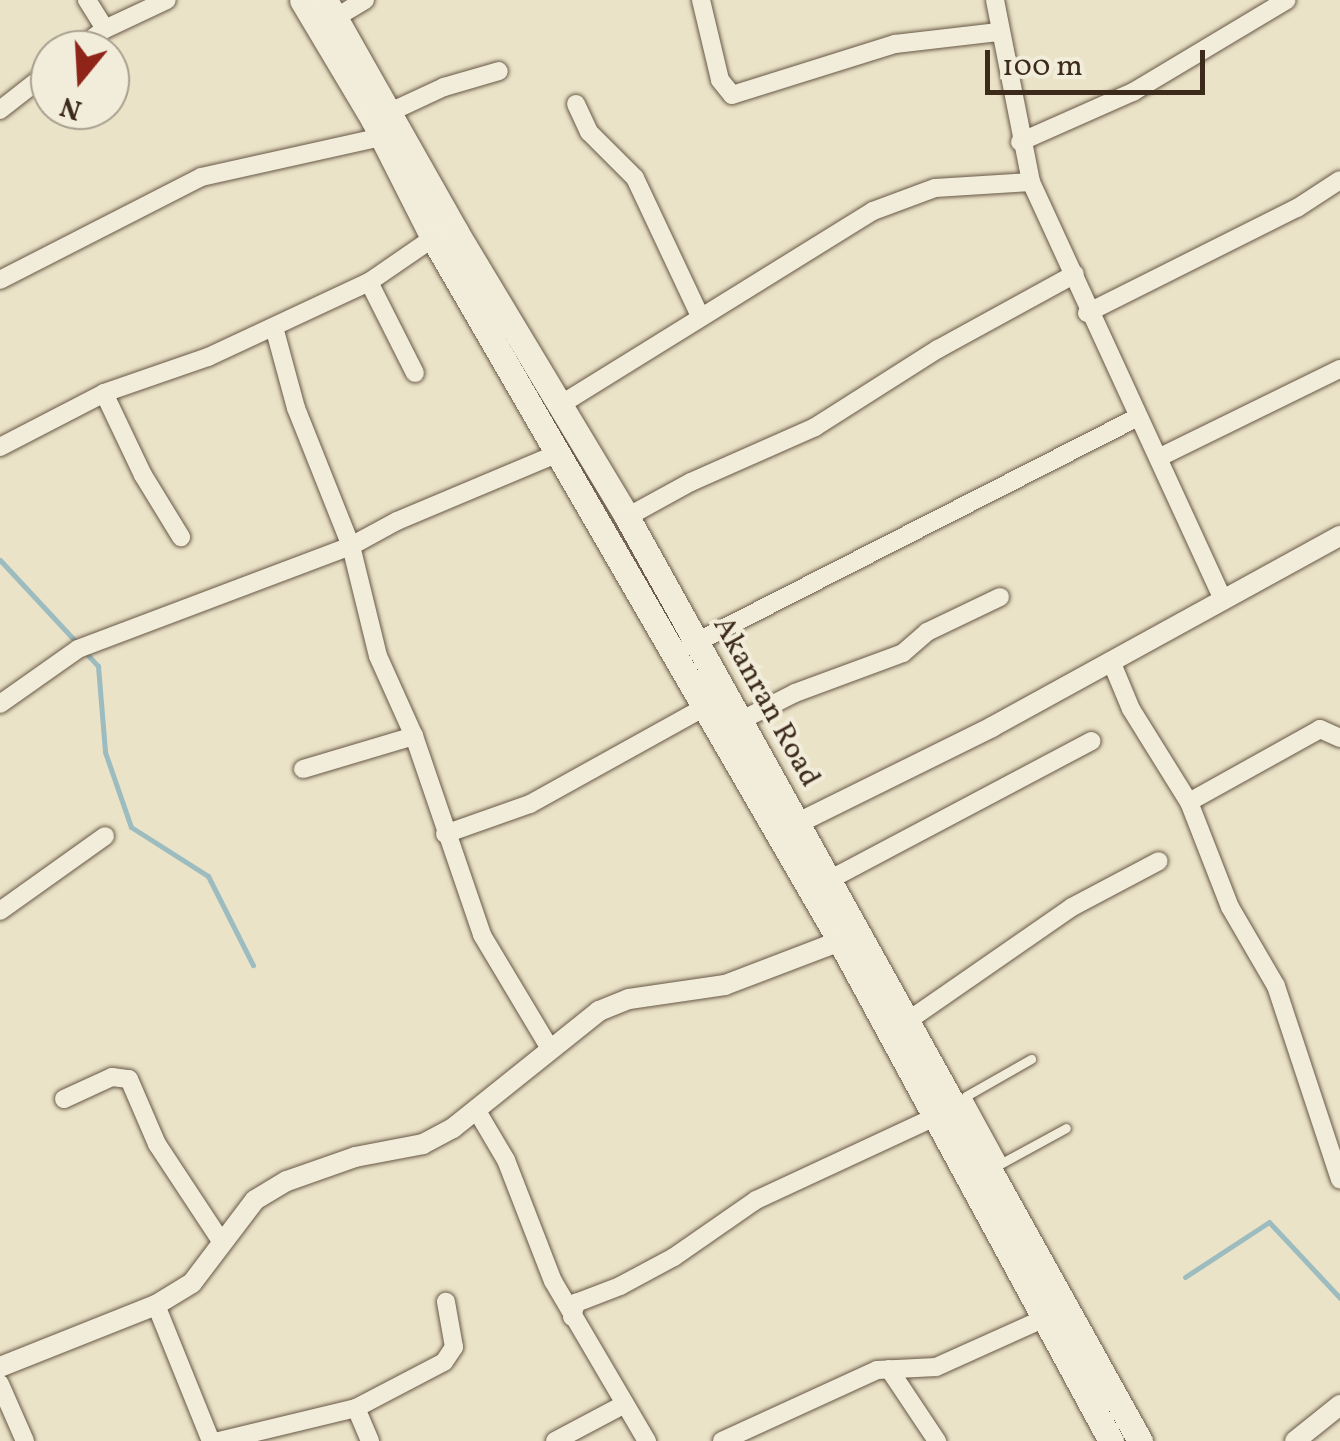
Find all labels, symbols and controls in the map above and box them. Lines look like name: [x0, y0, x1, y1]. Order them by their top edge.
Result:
north arrow: [30, 30, 130, 130]
scale bar: [990, 30, 1210, 92]
text: 100 m: [1002, 46, 1083, 88]
text: N: [56, 85, 87, 129]
street label: Akanran Road: [704, 610, 828, 794]

